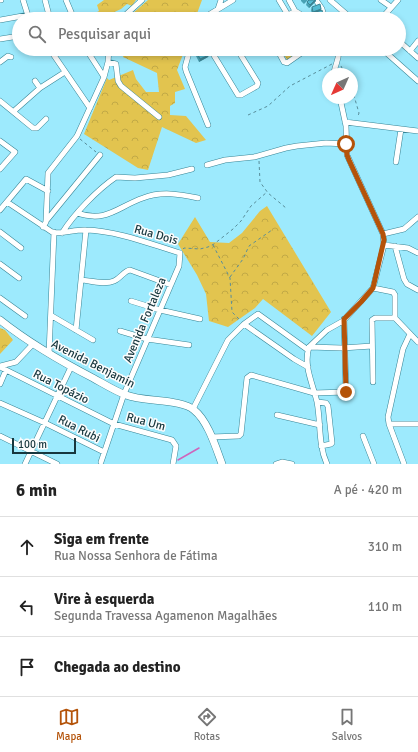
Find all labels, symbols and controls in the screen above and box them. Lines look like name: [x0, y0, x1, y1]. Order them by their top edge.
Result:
search box: [12, 12, 406, 56]
icon: search: [26, 23, 48, 45]
text: Pesquisar aqui: [58, 25, 151, 43]
north arrow: [322, 68, 358, 104]
route start: [337, 135, 355, 153]
street label: Rua Dois: [132, 222, 180, 248]
street label: Avenida Fortaleza: [120, 275, 170, 365]
street label: Avenida Benjamin: [49, 336, 137, 392]
street label: Rua Topázio: [31, 367, 91, 407]
route end: [337, 383, 355, 401]
street label: Rua Um: [125, 410, 167, 434]
street label: Rua Rubi: [55, 412, 103, 446]
scale bar: [12, 436, 76, 455]
text: 100 m: [18, 438, 47, 451]
text: 6 min: [16, 480, 57, 501]
text: A pé · 420 m: [334, 482, 402, 498]
text: Siga em frente: [54, 530, 149, 548]
icon: ahead: [16, 536, 38, 558]
text: 310 m: [368, 539, 402, 555]
text: Rua Nossa Senhora de Fátima: [54, 548, 217, 564]
text: Vire à esquerda: [54, 590, 154, 608]
icon: left: [16, 596, 38, 618]
text: 110 m: [368, 599, 402, 615]
text: Segunda Travessa Agamenon Magalhães: [54, 608, 277, 624]
icon: arrive: [16, 656, 38, 678]
text: Chegada ao destino: [54, 658, 181, 676]
tab: Mapa: [56, 706, 82, 743]
tab: Rotas: [194, 706, 220, 743]
tab: Salvos: [332, 706, 362, 743]

